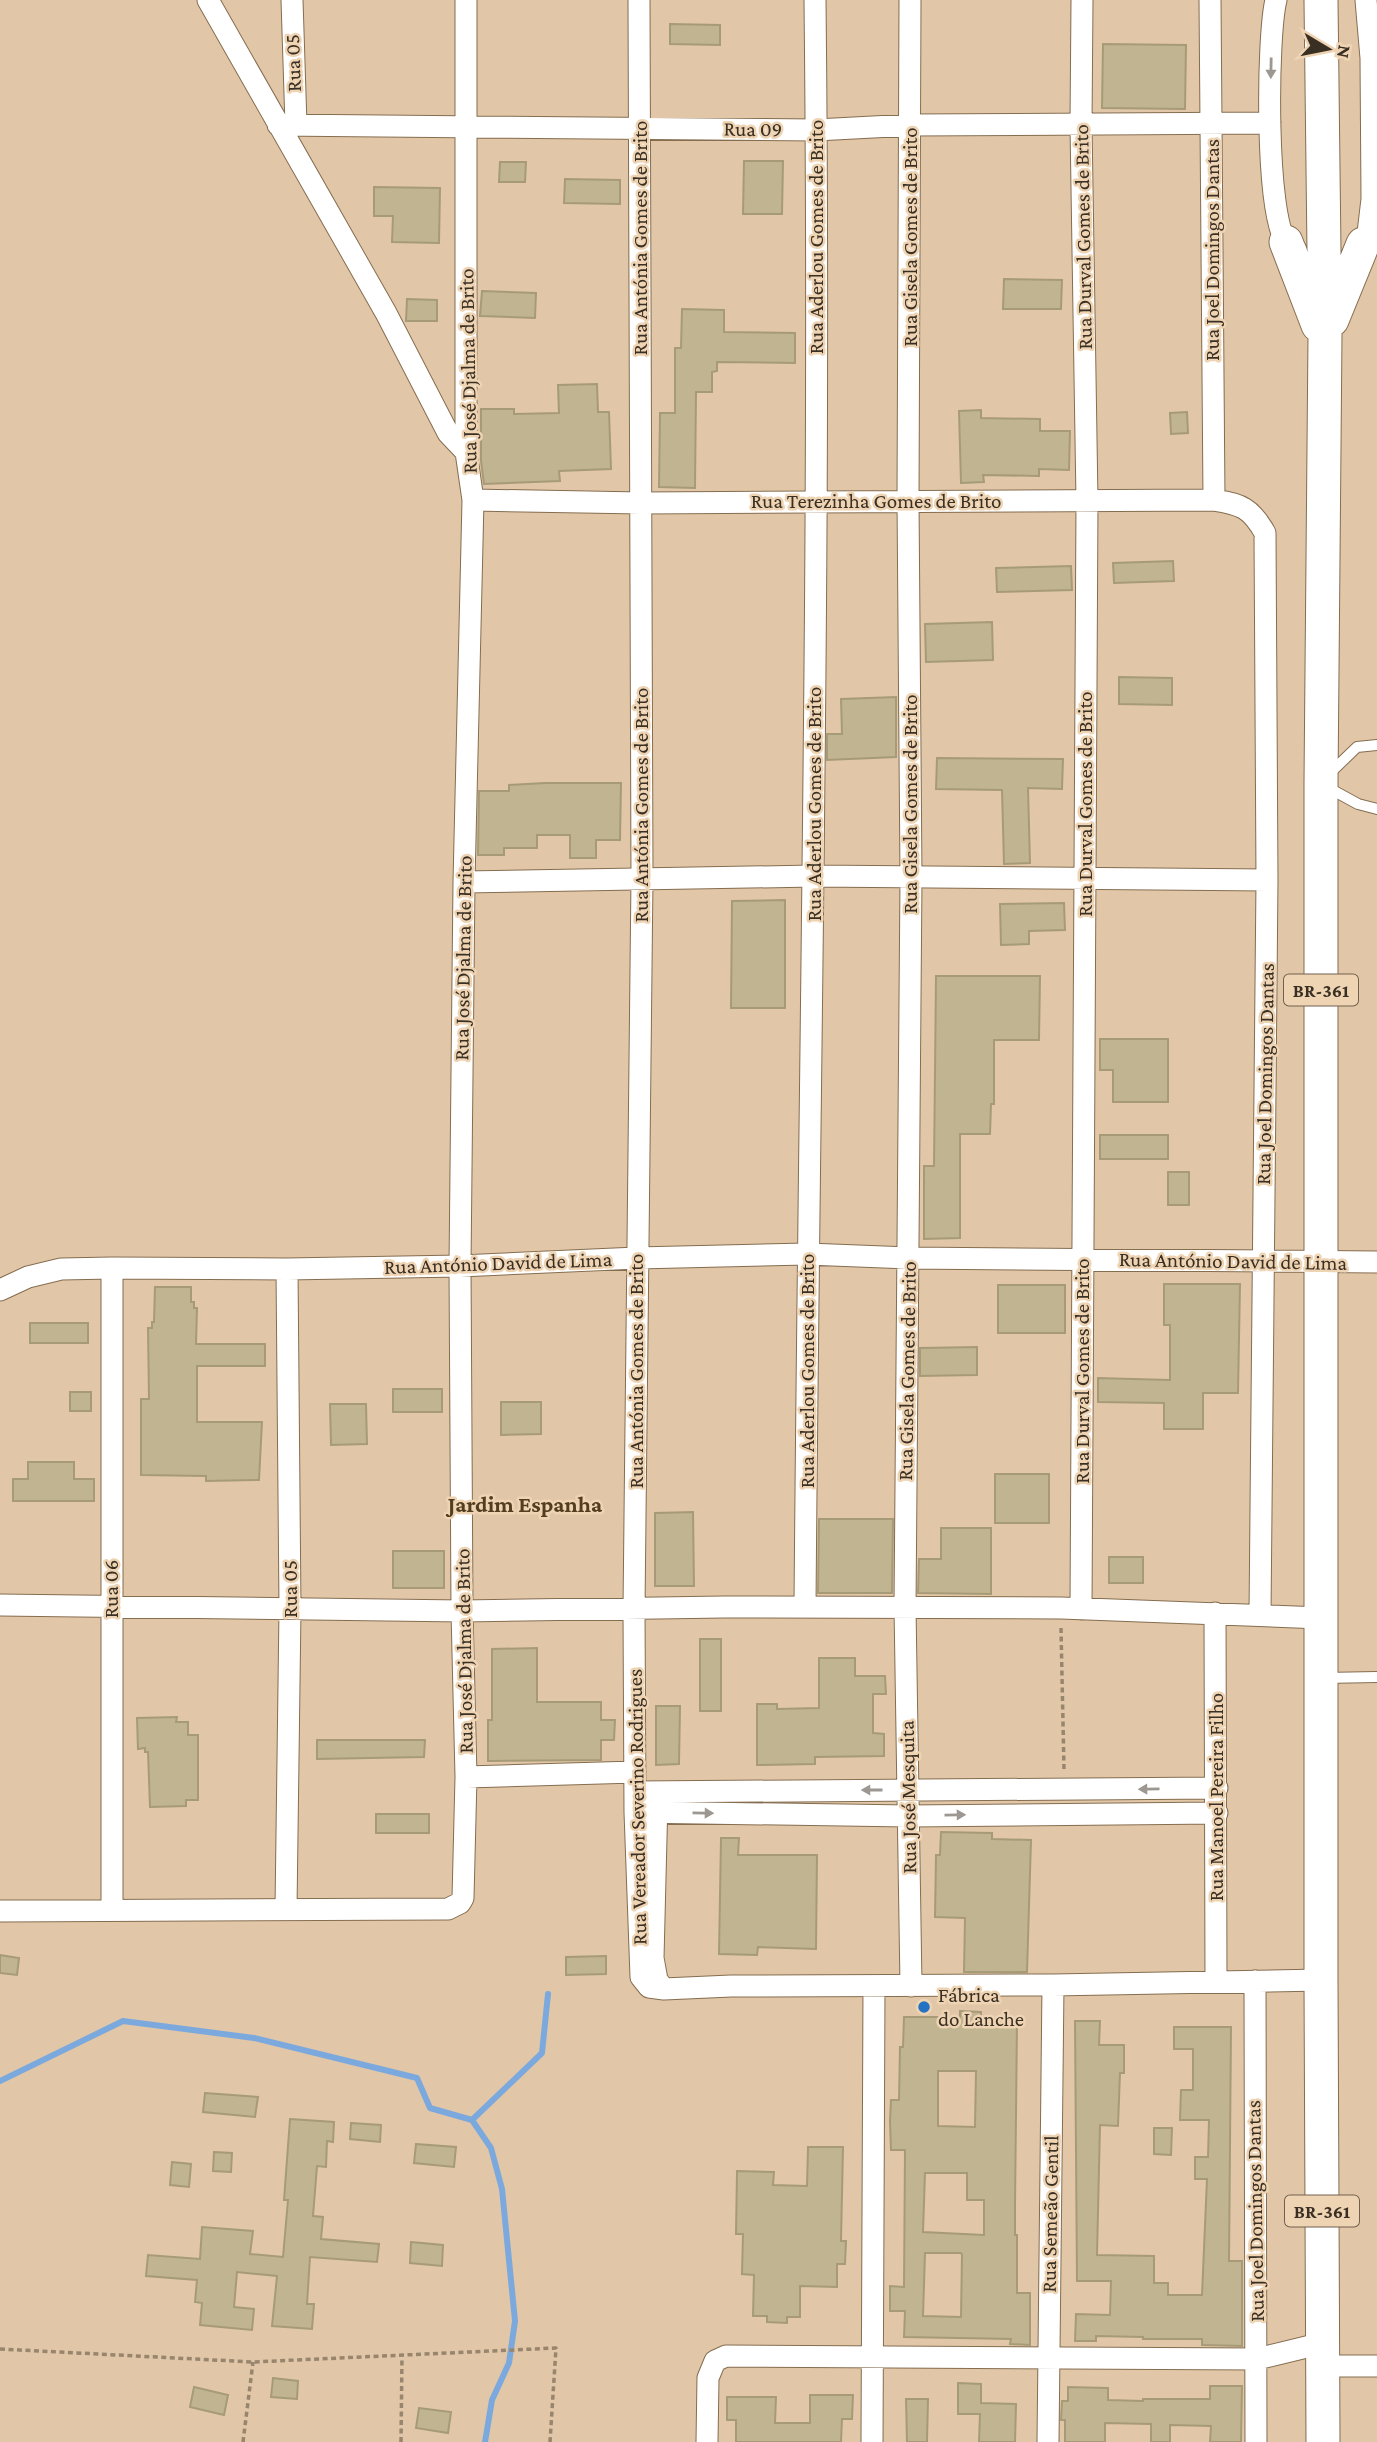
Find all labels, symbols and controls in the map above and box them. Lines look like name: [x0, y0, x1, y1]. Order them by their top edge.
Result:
north arrow: [1293, 14, 1363, 84]
street label: Rua 05: [280, 34, 306, 92]
text: N: [1333, 44, 1356, 60]
one-way arrow: [1265, 57, 1277, 79]
street label: Rua 09: [723, 116, 783, 142]
street label: Rua Aderlou Gomes de Brito: [804, 120, 828, 354]
street label: Rua Antónia Gomes de Brito: [628, 121, 652, 355]
street label: Rua Durval Gomes de Brito: [1069, 124, 1097, 350]
street label: Rua Gisela Gomes de Brito: [898, 127, 922, 347]
street label: Rua Joel Domingos Dantas: [1200, 139, 1224, 361]
street label: Rua José Djalma de Brito: [454, 268, 482, 474]
street label: Rua Terezinha Gomes de Brito: [751, 489, 1001, 513]
street label: Rua Aderlou Gomes de Brito: [802, 687, 826, 921]
street label: Rua Antónia Gomes de Brito: [629, 688, 653, 922]
street label: Rua Durval Gomes de Brito: [1073, 691, 1097, 917]
street label: Rua Gisela Gomes de Brito: [898, 694, 922, 914]
street label: Rua José Djalma de Brito: [449, 855, 477, 1061]
street label: Rua Joel Domingos Dantas: [1251, 963, 1279, 1185]
road number: BR-361: [1284, 974, 1358, 1006]
street label: Rua António David de Lima: [383, 1247, 613, 1279]
street label: Rua António David de Lima: [1119, 1247, 1348, 1275]
street label: Rua Antónia Gomes de Brito: [624, 1254, 648, 1488]
street label: Rua Aderlou Gomes de Brito: [795, 1254, 819, 1488]
street label: Rua Durval Gomes de Brito: [1070, 1258, 1094, 1484]
street label: Rua Gisela Gomes de Brito: [893, 1261, 921, 1481]
district label: Jardim Espanha: [446, 1491, 603, 1517]
street label: Rua José Djalma de Brito: [450, 1548, 478, 1754]
street label: Rua 06: [99, 1560, 123, 1618]
street label: Rua 05: [278, 1560, 302, 1618]
street label: Rua Vereador Severino Rodrigues: [623, 1669, 651, 1945]
street label: Rua Manoel Pereira Filho: [1204, 1693, 1228, 1901]
street label: Rua José Mesquita: [895, 1720, 921, 1874]
one-way arrow: [1137, 1783, 1159, 1795]
one-way arrow: [861, 1784, 883, 1795]
one-way arrow: [692, 1807, 714, 1819]
one-way arrow: [944, 1809, 966, 1821]
place label: Fábrica do Lanche: [938, 1983, 1024, 2031]
marker: Fábrica do Lanche: [916, 1999, 932, 2015]
street label: Rua Joel Domingos Dantas: [1241, 2100, 1269, 2322]
street label: Rua Semeão Gentil: [1037, 2135, 1063, 2293]
road number: BR-361: [1285, 2196, 1359, 2226]

